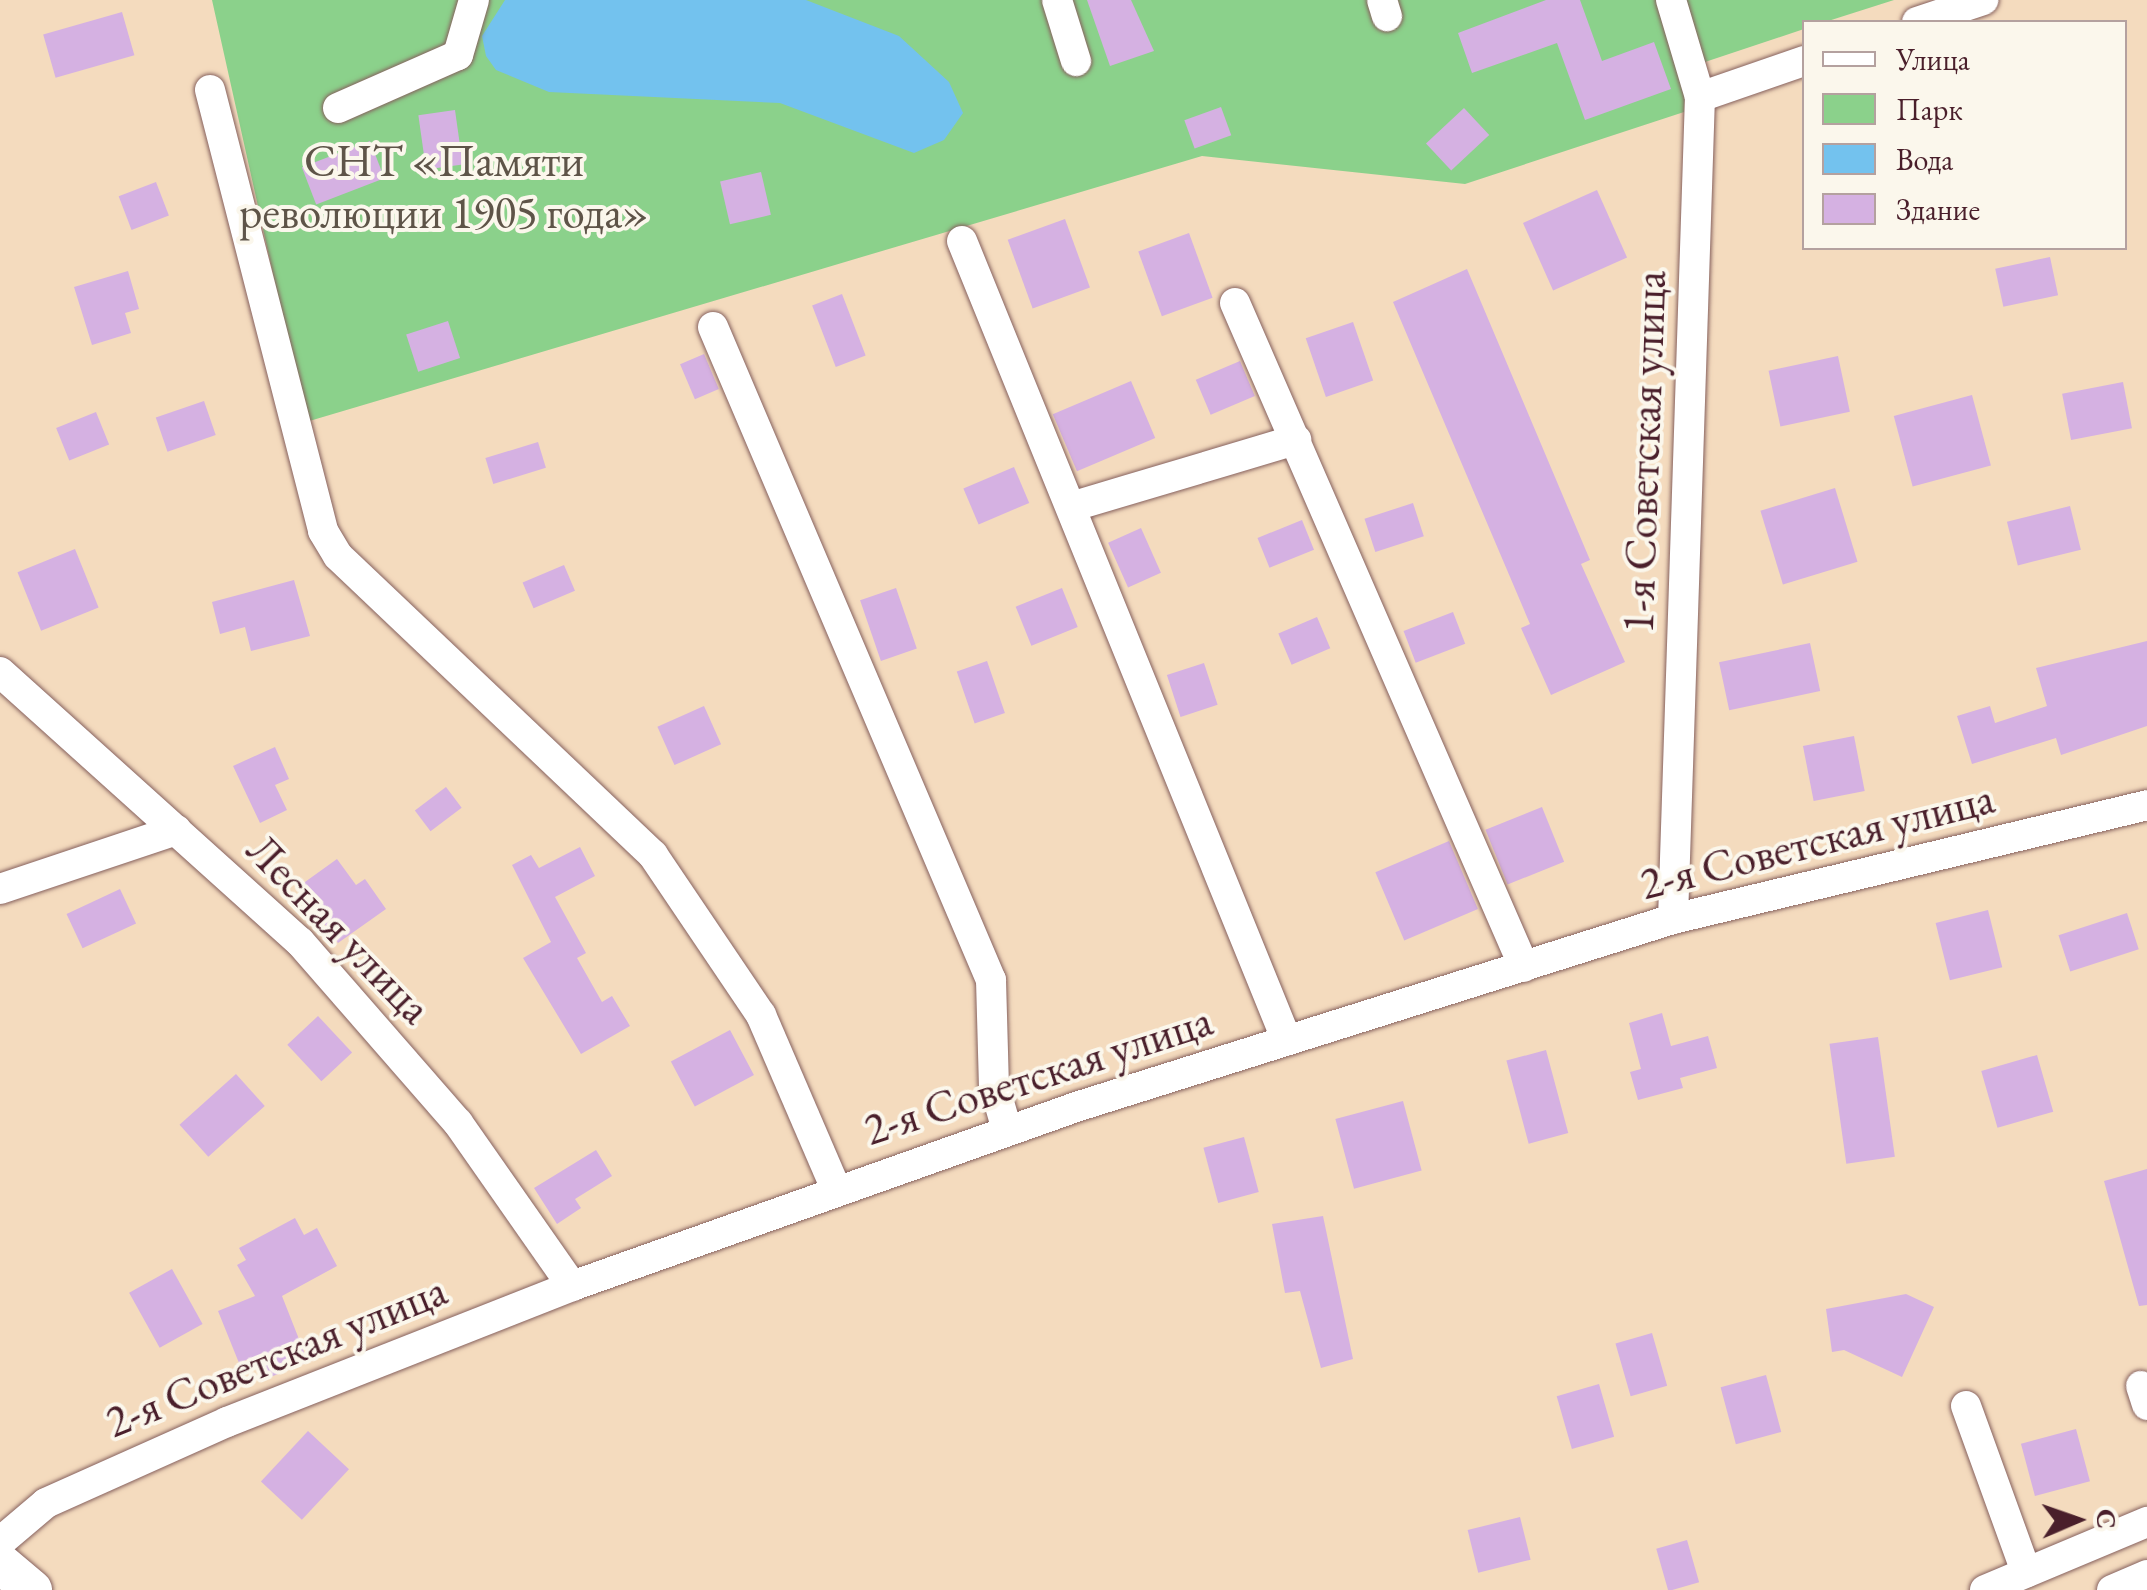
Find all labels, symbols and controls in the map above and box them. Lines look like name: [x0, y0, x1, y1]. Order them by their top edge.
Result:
legend: [1802, 20, 2127, 250]
text: Улица: [1896, 40, 1970, 79]
text: Парк: [1896, 90, 1963, 129]
park label: СНТ «Памяти революции 1905 года»: [239, 134, 649, 240]
text: Вода: [1896, 140, 1953, 179]
text: Здание: [1896, 190, 1980, 229]
street label: 1-я Советская улица: [1611, 270, 1677, 634]
street label: 2-я Советская улица: [1634, 771, 2000, 911]
street label: Лесная улица: [235, 823, 443, 1035]
street label: 2-я Советская улица: [857, 993, 1219, 1157]
street label: 2-я Советская улица: [98, 1263, 454, 1449]
north arrow: [2027, 1470, 2127, 1570]
text: С: [2089, 1508, 2125, 1529]

